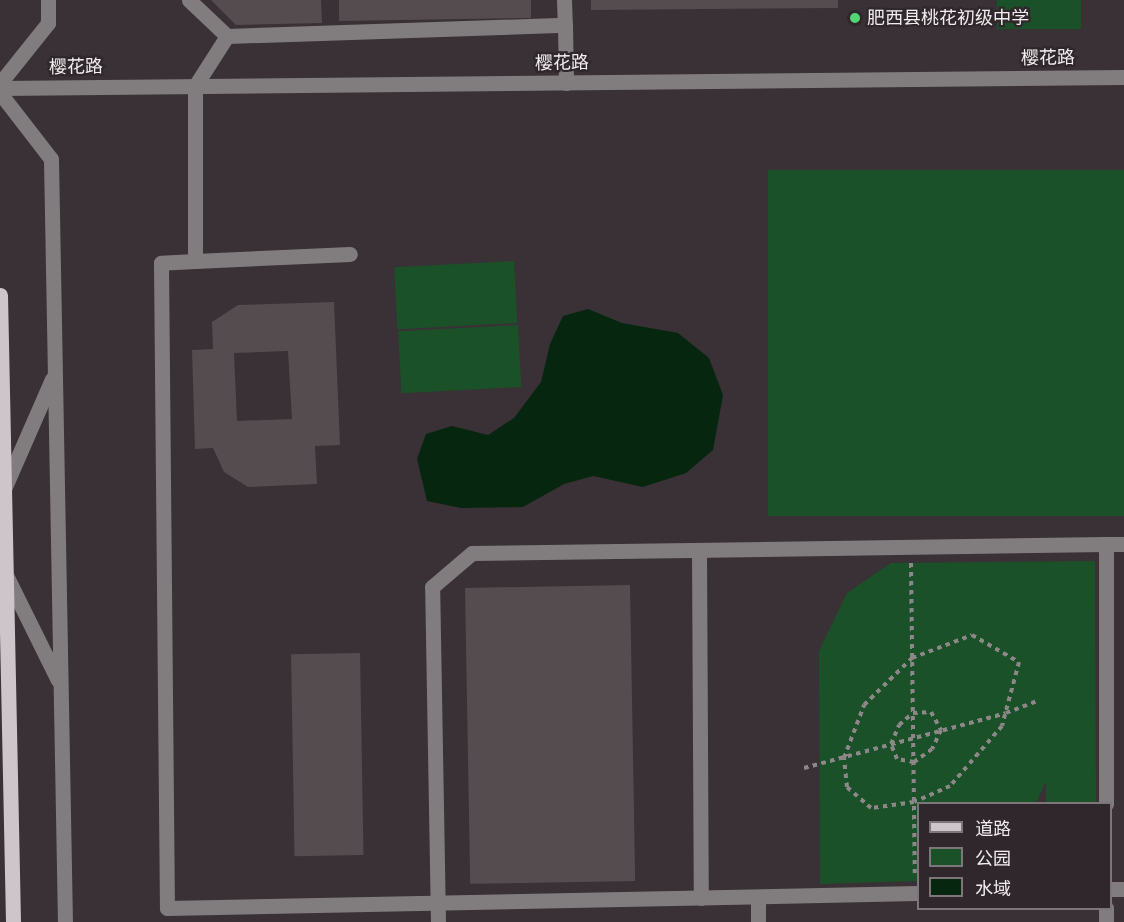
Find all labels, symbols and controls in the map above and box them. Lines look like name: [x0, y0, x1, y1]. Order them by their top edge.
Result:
place label: 肥西县桃花初级中学: [867, 7, 1029, 29]
marker: 肥西县桃花初级中学: [848, 11, 862, 25]
street label: 樱花路: [1021, 47, 1075, 69]
street label: 樱花路: [535, 52, 589, 74]
street label: 樱花路: [49, 56, 103, 78]
legend: [917, 802, 1112, 910]
text: 道路: [975, 817, 1011, 841]
text: 公园: [975, 847, 1011, 871]
text: 水域: [975, 877, 1011, 901]

